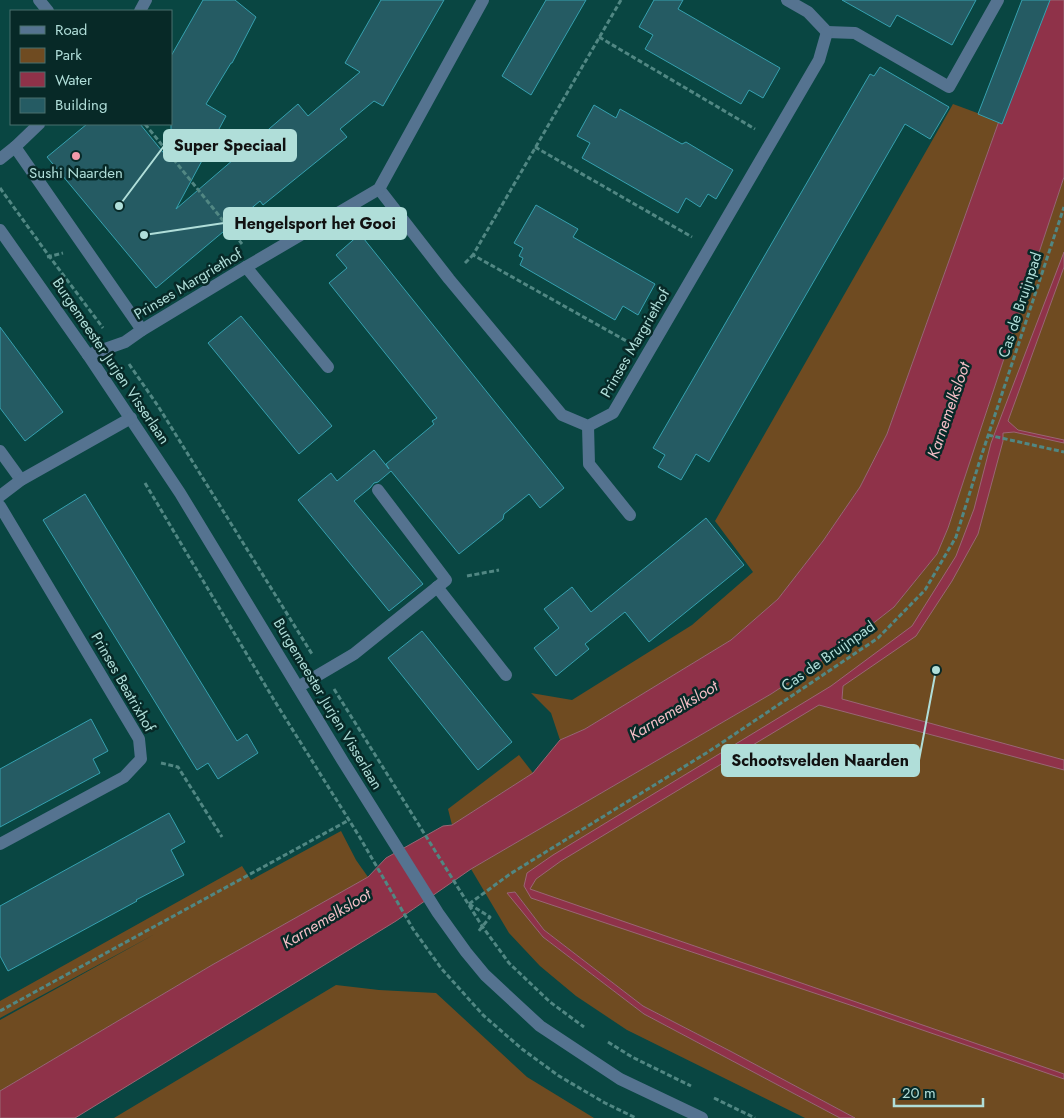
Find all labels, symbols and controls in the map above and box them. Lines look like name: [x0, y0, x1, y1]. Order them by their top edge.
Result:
legend: [10, 10, 172, 125]
text: Road: [55, 19, 87, 41]
text: Park: [55, 44, 82, 66]
text: Water: [55, 69, 93, 91]
text: Building: [55, 94, 107, 116]
callout: Super Speciaal: [164, 130, 296, 161]
text: Super Speciaal: [174, 134, 286, 157]
marker: Sushi Naarden: [70, 150, 82, 162]
place label: Sushi Naarden: [29, 162, 123, 184]
callout: Hengelsport het Gooi: [224, 208, 406, 239]
text: Hengelsport het Gooi: [234, 212, 396, 235]
street label: Prinses Margriethof: [130, 243, 247, 325]
street label: Cas de Bruijnpad: [993, 249, 1047, 361]
street label: Burgemeester Jurjen Visserlaan: [47, 273, 175, 449]
street label: Prinses Margriethof: [595, 284, 676, 402]
water label: Karnemelksloot: [921, 358, 976, 461]
street label: Burgemeester Jurjen Visserlaan: [268, 614, 388, 794]
street label: Cas de Bruijnpad: [777, 615, 879, 697]
street label: Prinses Beatrixhof: [86, 628, 161, 737]
water label: Karnemelksloot: [624, 674, 723, 746]
callout: Schootsvelden Naarden: [722, 745, 919, 776]
text: Schootsvelden Naarden: [731, 749, 909, 772]
water label: Karnemelksloot: [277, 882, 376, 954]
scale bar: [894, 1076, 983, 1108]
text: 20 m: [902, 1082, 936, 1104]

